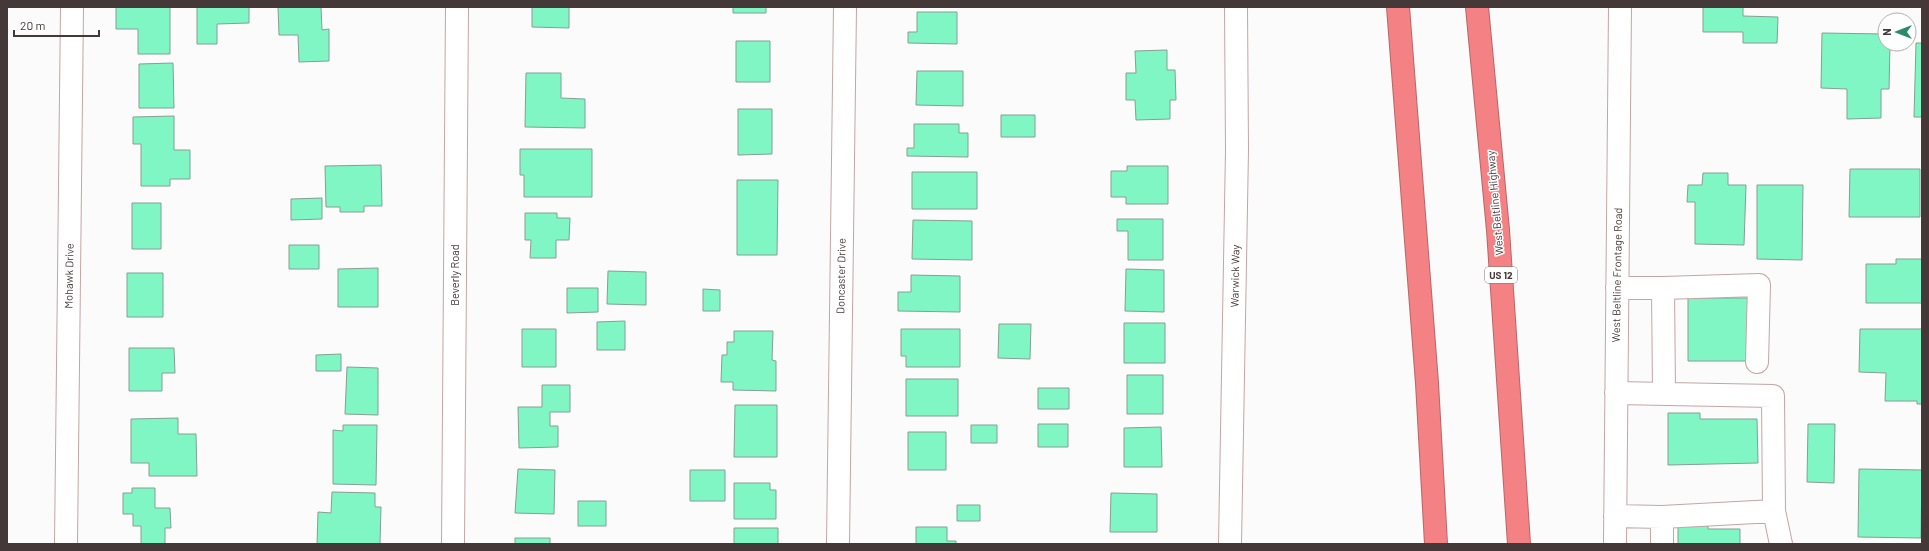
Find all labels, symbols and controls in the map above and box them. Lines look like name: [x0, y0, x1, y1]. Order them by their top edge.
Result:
scale bar: [14, 12, 99, 38]
north arrow: [1877, 12, 1917, 52]
text: 20 m: [20, 18, 46, 32]
text: N: [1880, 28, 1893, 36]
street label: West Beltline Highway: [1483, 150, 1506, 256]
street label: West Beltline Frontage Road: [1609, 207, 1624, 342]
street label: Doncaster Drive: [833, 238, 848, 314]
street label: Mohawk Drive: [61, 243, 76, 309]
street label: Beverly Road: [448, 244, 461, 306]
street label: Warwick Way: [1227, 244, 1242, 308]
road number: US 12: [1485, 267, 1517, 283]

